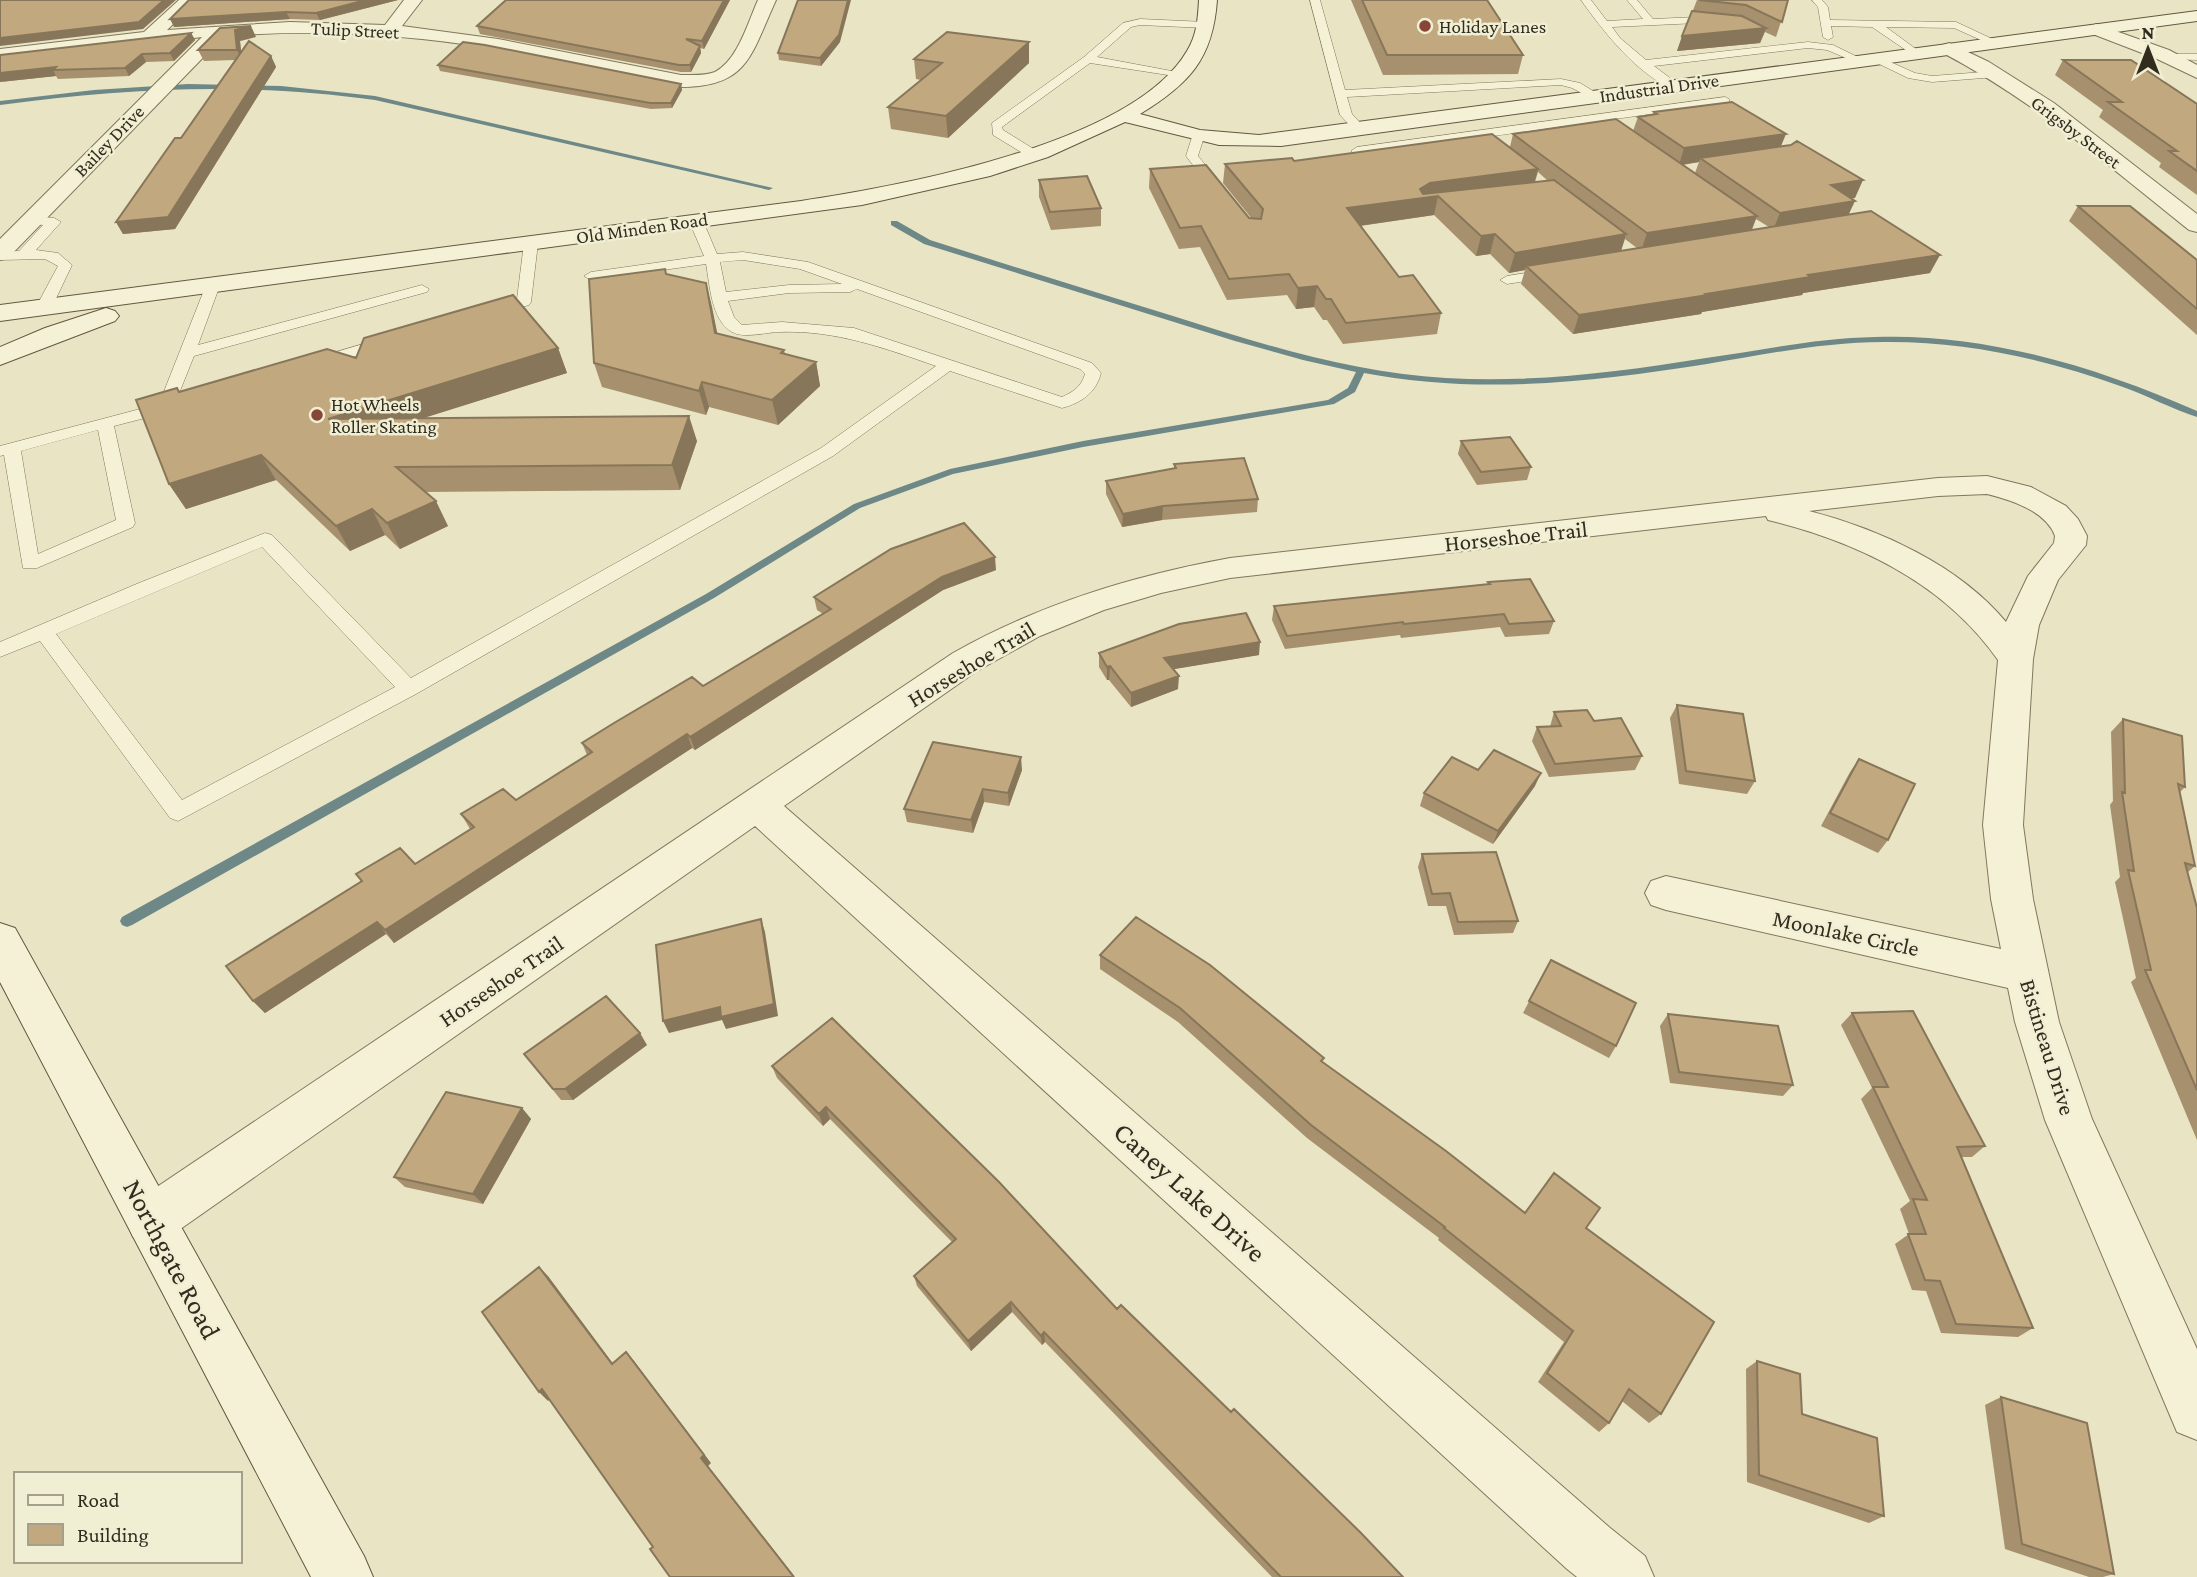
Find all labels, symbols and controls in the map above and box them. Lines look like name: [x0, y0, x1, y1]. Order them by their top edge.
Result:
north arrow: [2113, 14, 2183, 84]
place label: Holiday Lanes: [1439, 16, 1546, 37]
street label: Tulip Street: [310, 17, 400, 43]
marker: Holiday Lanes: [1417, 18, 1433, 34]
text: N: [2142, 22, 2155, 43]
street label: Industrial Drive: [1598, 69, 1720, 107]
street label: Grigsby Street: [2027, 91, 2126, 173]
street label: Bailey Drive: [70, 101, 148, 181]
street label: Old Minden Road: [575, 208, 709, 248]
place label: Hot Wheels Roller Skating: [331, 394, 437, 437]
marker: Hot Wheels Roller Skating: [309, 407, 325, 423]
street label: Horseshoe Trail: [1443, 516, 1589, 556]
street label: Horseshoe Trail: [903, 616, 1039, 712]
street label: Moonlake Circle: [1770, 905, 1922, 961]
street label: Horseshoe Trail: [434, 930, 568, 1032]
street label: Bistineau Drive: [2015, 976, 2081, 1118]
street label: Caney Lake Drive: [1108, 1116, 1272, 1268]
street label: Northgate Road: [117, 1174, 227, 1344]
legend: [14, 1472, 242, 1563]
text: Road: [77, 1488, 120, 1512]
text: Building: [77, 1523, 149, 1547]

